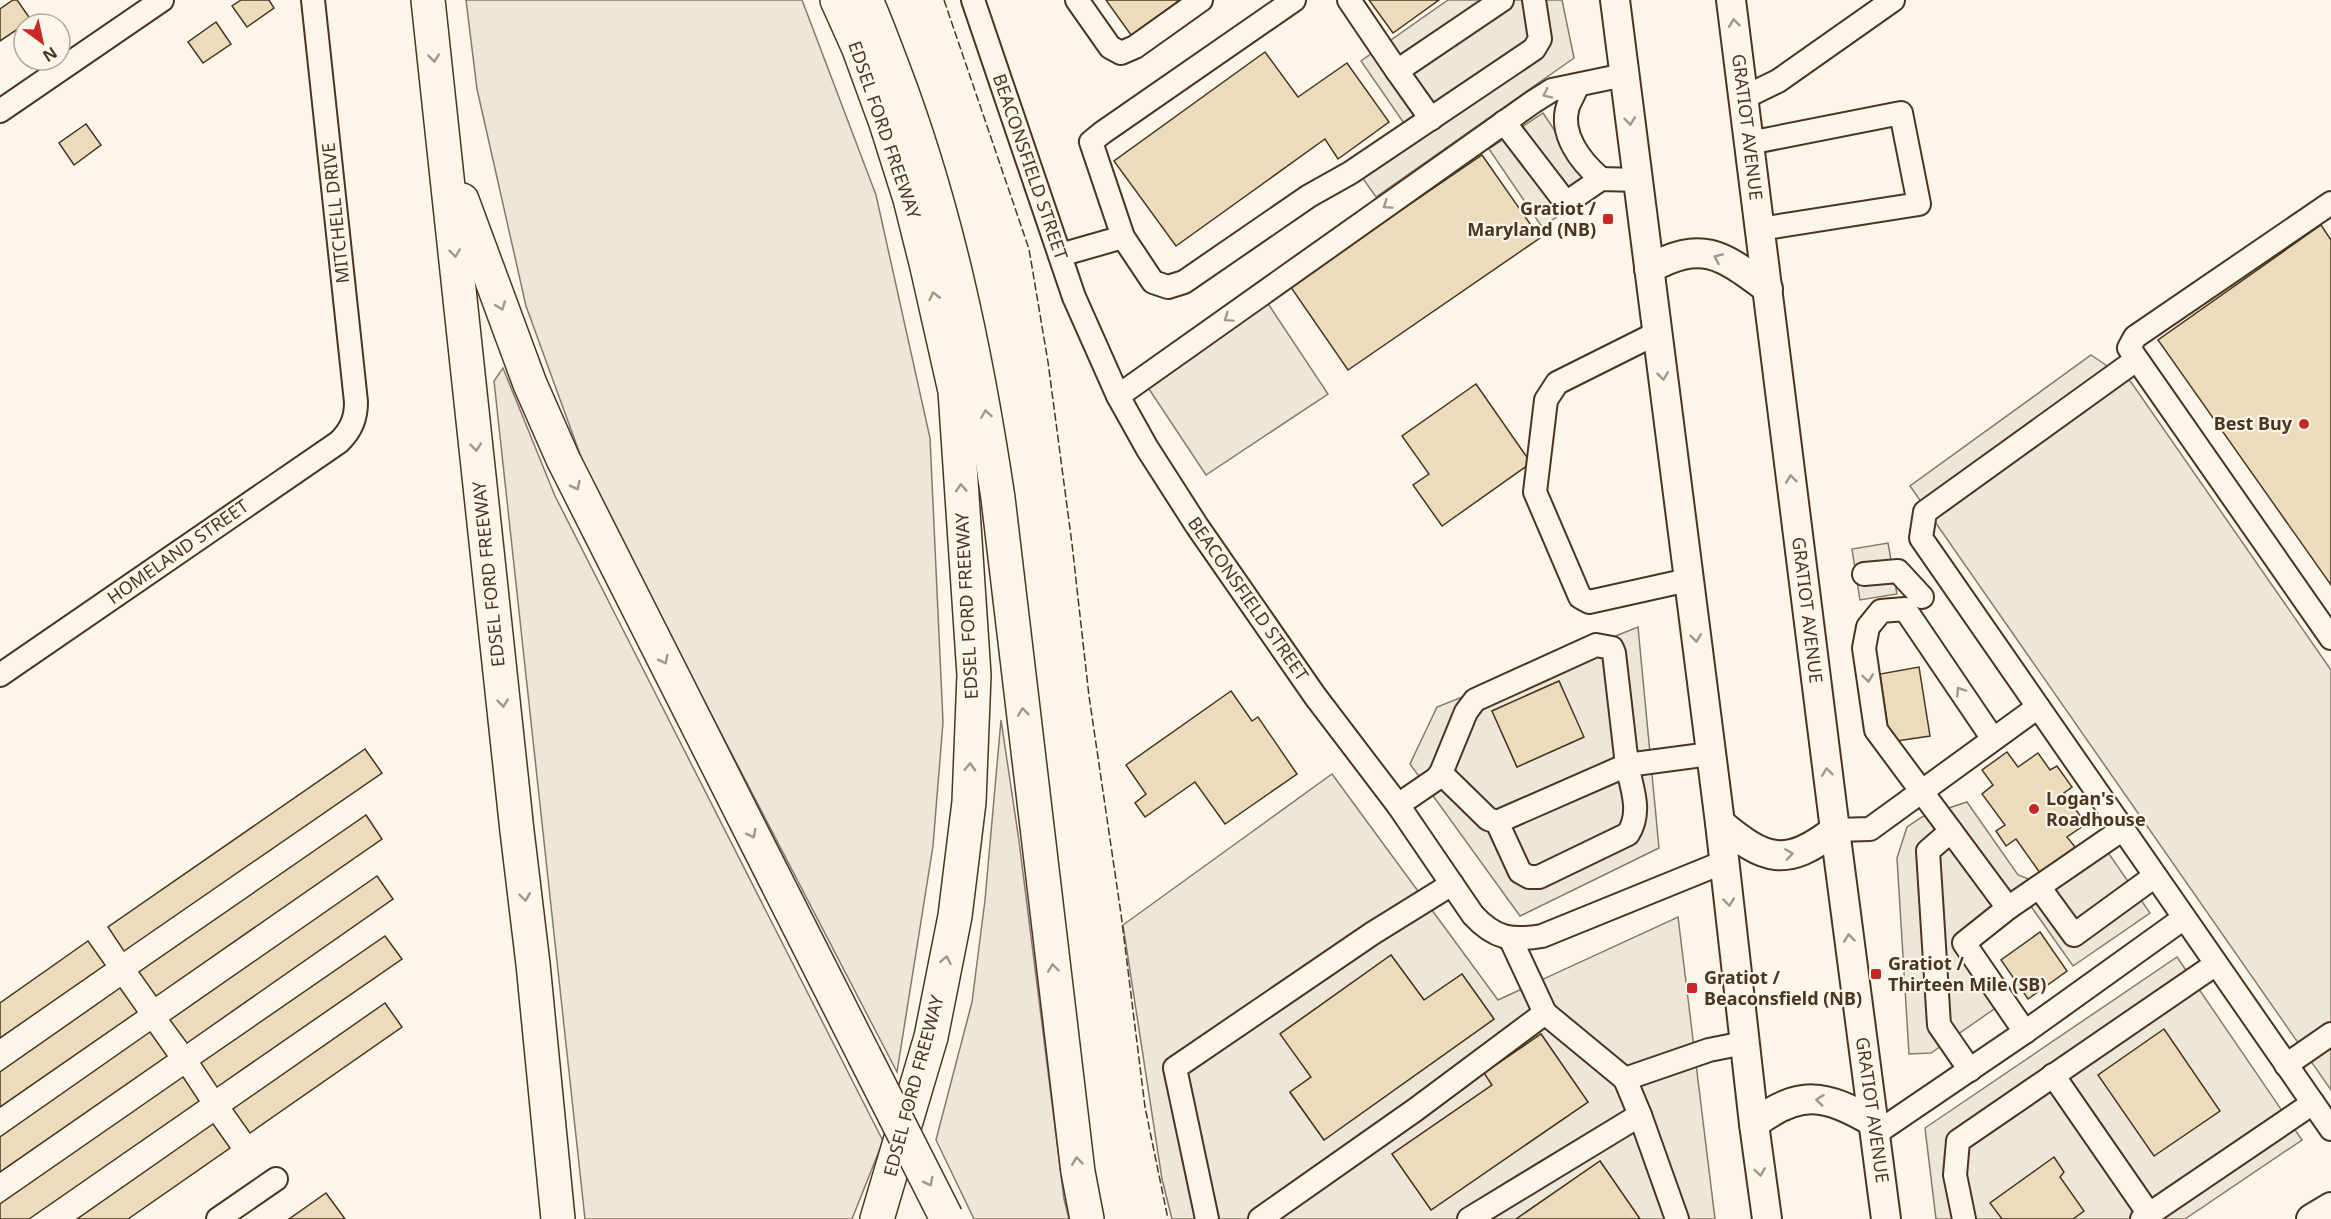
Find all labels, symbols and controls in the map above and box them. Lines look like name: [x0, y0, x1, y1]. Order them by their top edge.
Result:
north arrow: [12, 12, 72, 72]
one-way arrow: [1728, 18, 1740, 27]
street label: EDSEL FORD FREEWAY: [843, 37, 927, 223]
text: N: [39, 42, 62, 67]
street label: GRATIOT AVENUE: [1727, 52, 1769, 201]
one-way arrow: [428, 54, 440, 63]
street label: BEACONSFIELD STREET: [988, 70, 1074, 263]
one-way arrow: [1543, 87, 1554, 99]
one-way arrow: [1624, 116, 1636, 125]
street label: MITCHELL DRIVE: [316, 141, 354, 285]
place label: Gratiot / Maryland (NB): [1467, 196, 1597, 241]
one-way arrow: [1383, 198, 1394, 209]
marker: Gratiot / Maryland (NB): [1601, 212, 1615, 226]
one-way arrow: [448, 248, 461, 257]
one-way arrow: [1714, 253, 1725, 265]
one-way arrow: [928, 291, 941, 301]
one-way arrow: [494, 300, 507, 311]
one-way arrow: [1224, 311, 1235, 322]
one-way arrow: [1656, 372, 1668, 381]
one-way arrow: [980, 409, 992, 419]
place label: Best Buy: [2214, 411, 2293, 435]
marker: Best Buy: [2297, 417, 2311, 431]
one-way arrow: [469, 442, 482, 451]
one-way arrow: [1785, 475, 1798, 484]
street label: EDSEL FORD FREEWAY: [466, 479, 510, 668]
one-way arrow: [569, 480, 581, 491]
one-way arrow: [955, 483, 968, 492]
street label: HOMELAND STREET: [102, 493, 253, 609]
street label: EDSEL FORD FREEWAY: [949, 511, 983, 700]
street label: BEACONSFIELD STREET: [1183, 512, 1315, 685]
street label: GRATIOT AVENUE: [1787, 535, 1829, 684]
one-way arrow: [1689, 633, 1701, 642]
one-way arrow: [657, 654, 668, 665]
one-way arrow: [1862, 674, 1874, 683]
one-way arrow: [1956, 686, 1967, 697]
one-way arrow: [496, 699, 509, 708]
one-way arrow: [1018, 707, 1030, 716]
one-way arrow: [964, 762, 977, 771]
one-way arrow: [1822, 768, 1834, 777]
place label: Logan's Roadhouse: [2046, 786, 2146, 831]
marker: Logan's Roadhouse: [2027, 802, 2041, 816]
one-way arrow: [745, 828, 756, 839]
one-way arrow: [1785, 848, 1794, 861]
one-way arrow: [518, 893, 530, 902]
one-way arrow: [1722, 897, 1734, 907]
one-way arrow: [1843, 933, 1856, 942]
place label: Gratiot / Thirteen Mile (SB): [1888, 951, 2046, 996]
one-way arrow: [939, 955, 952, 965]
one-way arrow: [1047, 963, 1060, 972]
place label: Gratiot / Beaconsfield (NB): [1704, 965, 1862, 1010]
marker: Gratiot / Thirteen Mile (SB): [1869, 967, 1883, 981]
marker: Gratiot / Beaconsfield (NB): [1685, 981, 1699, 995]
street label: EDSEL FORD FREEWAY: [877, 992, 949, 1179]
street label: GRATIOT AVENUE: [1851, 1035, 1895, 1184]
one-way arrow: [1815, 1095, 1824, 1107]
one-way arrow: [1071, 1157, 1083, 1166]
one-way arrow: [1754, 1167, 1766, 1176]
one-way arrow: [921, 1175, 933, 1186]

